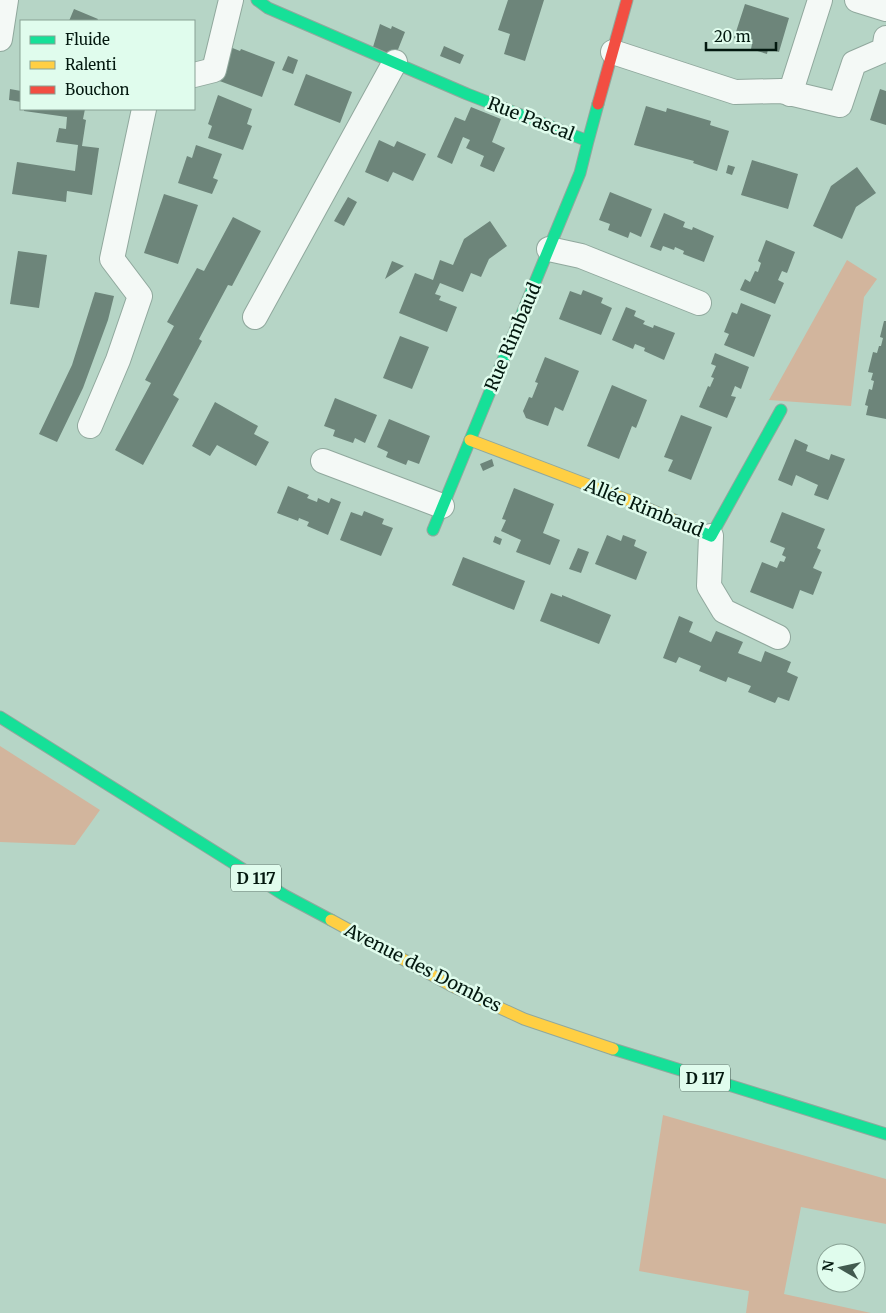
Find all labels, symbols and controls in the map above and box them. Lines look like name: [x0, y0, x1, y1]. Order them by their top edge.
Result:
legend: [20, 20, 195, 110]
scale bar: [706, 20, 776, 52]
text: 20 m: [714, 27, 751, 46]
text: Fluide: [65, 30, 110, 49]
text: Ralenti: [65, 55, 117, 74]
text: Bouchon: [65, 80, 129, 99]
street label: Rue Pascal: [484, 91, 578, 146]
street label: Rue Rimbaud: [479, 279, 546, 395]
street label: Allée Rimbaud: [581, 473, 707, 542]
road number: D 117: [231, 864, 281, 891]
street label: Avenue des Dombes: [340, 918, 506, 1017]
road number: D 117: [680, 1064, 730, 1092]
north arrow: [816, 1243, 866, 1293]
text: N: [818, 1259, 838, 1273]

